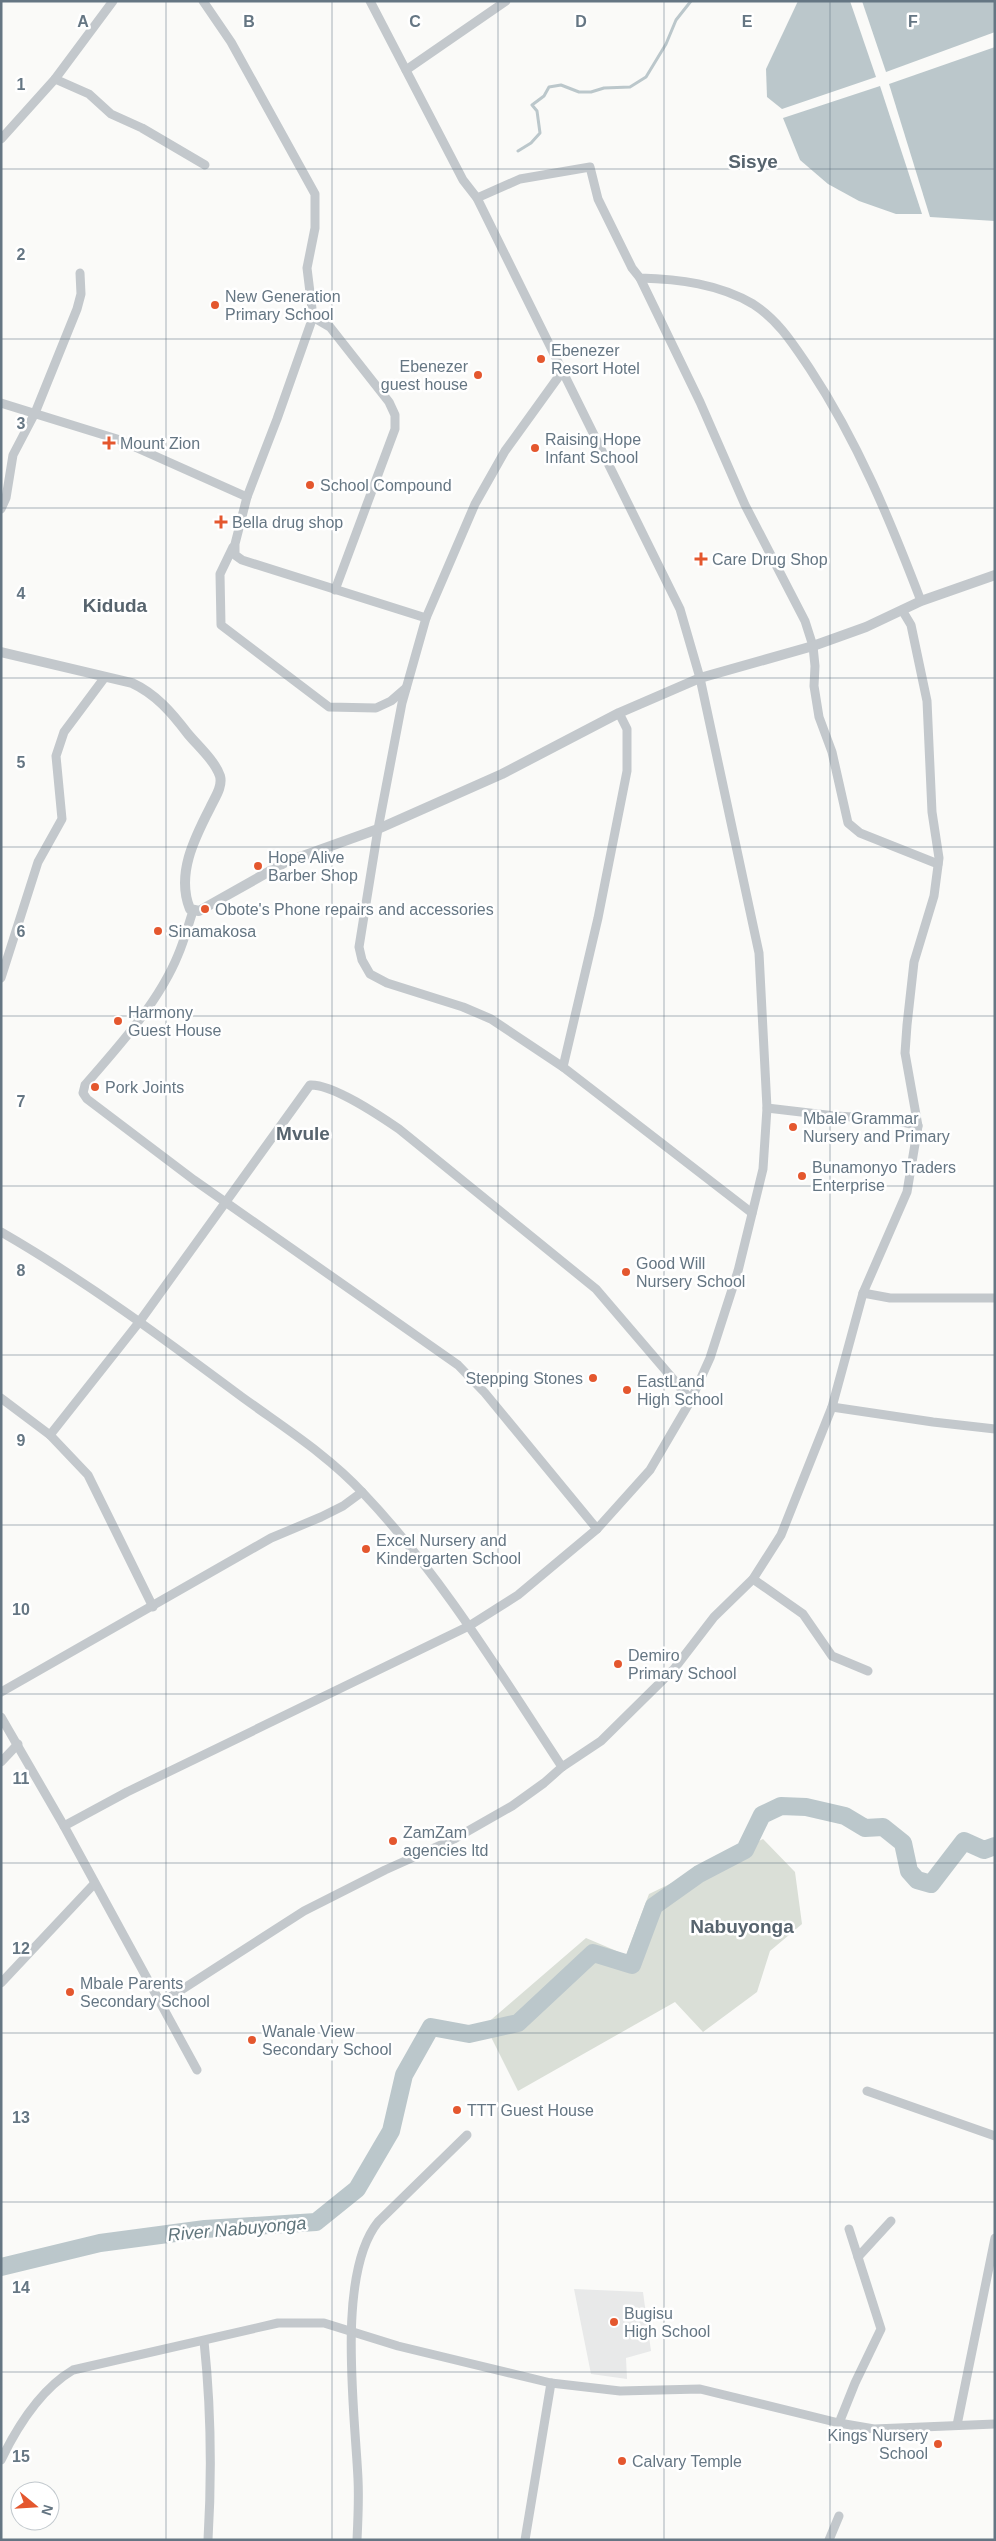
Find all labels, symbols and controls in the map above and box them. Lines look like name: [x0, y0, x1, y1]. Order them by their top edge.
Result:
text: A: [77, 13, 89, 30]
text: B: [243, 13, 255, 30]
text: C: [409, 13, 421, 30]
text: D: [575, 13, 587, 30]
text: E: [742, 13, 753, 30]
text: F: [908, 13, 918, 30]
text: 1: [17, 76, 26, 93]
district label: Sisye: [728, 151, 778, 172]
text: 2: [17, 246, 26, 263]
place label: New Generation Primary School: [225, 288, 341, 323]
marker: New Generation Primary School: [209, 299, 221, 311]
place label: Ebenezer Resort Hotel: [551, 342, 640, 377]
marker: Ebenezer Resort Hotel: [535, 353, 547, 365]
place label: Ebenezer guest house: [381, 358, 469, 393]
marker: Ebenezer guest house: [472, 369, 484, 381]
text: 3: [17, 415, 26, 432]
place label: Raising Hope Infant School: [545, 431, 641, 466]
place label: Mount Zion: [120, 435, 200, 452]
marker: Mount Zion: [102, 436, 116, 450]
marker: Raising Hope Infant School: [529, 442, 541, 454]
place label: School Compound: [320, 477, 452, 494]
marker: School Compound: [304, 479, 316, 491]
place label: Bella drug shop: [232, 514, 343, 531]
marker: Bella drug shop: [214, 515, 228, 529]
place label: Care Drug Shop: [712, 551, 828, 568]
marker: Care Drug Shop: [694, 552, 708, 566]
text: 4: [17, 585, 26, 602]
district label: Kiduda: [83, 595, 148, 616]
text: 5: [17, 754, 26, 771]
place label: Hope Alive Barber Shop: [268, 849, 358, 884]
marker: Hope Alive Barber Shop: [252, 860, 264, 872]
place label: Obote's Phone repairs and accessories: [215, 901, 494, 918]
marker: Obote's Phone repairs and accessories: [199, 903, 211, 915]
text: 6: [17, 923, 26, 940]
place label: Sinamakosa: [168, 923, 256, 940]
marker: Sinamakosa: [152, 925, 164, 937]
place label: Harmony Guest House: [128, 1004, 221, 1039]
marker: Harmony Guest House: [112, 1015, 124, 1027]
place label: Pork Joints: [105, 1079, 184, 1096]
marker: Pork Joints: [89, 1081, 101, 1093]
text: 7: [17, 1093, 26, 1110]
place label: Mbale Grammar Nursery and Primary: [803, 1110, 950, 1145]
marker: Mbale Grammar Nursery and Primary: [787, 1121, 799, 1133]
district label: Mvule: [276, 1123, 330, 1144]
place label: Bunamonyo Traders Enterprise: [812, 1159, 956, 1194]
marker: Bunamonyo Traders Enterprise: [796, 1170, 808, 1182]
place label: Good Will Nursery School: [636, 1255, 745, 1290]
text: 8: [17, 1262, 26, 1279]
marker: Good Will Nursery School: [620, 1266, 632, 1278]
place label: Stepping Stones: [466, 1370, 583, 1387]
marker: Stepping Stones: [587, 1372, 599, 1384]
place label: EastLand High School: [637, 1373, 723, 1408]
marker: EastLand High School: [621, 1384, 633, 1396]
text: 9: [17, 1432, 26, 1449]
place label: Excel Nursery and Kindergarten School: [376, 1532, 521, 1567]
marker: Excel Nursery and Kindergarten School: [360, 1543, 372, 1555]
text: 10: [12, 1601, 30, 1618]
place label: Demiro Primary School: [628, 1647, 736, 1682]
marker: Demiro Primary School: [612, 1658, 624, 1670]
text: 11: [13, 1770, 30, 1787]
place label: ZamZam agencies ltd: [403, 1824, 488, 1859]
marker: ZamZam agencies ltd: [387, 1835, 399, 1847]
district label: Nabuyonga: [690, 1916, 794, 1937]
text: 12: [12, 1940, 30, 1957]
place label: Mbale Parents Secondary School: [80, 1975, 210, 2010]
marker: Mbale Parents Secondary School: [64, 1986, 76, 1998]
place label: Wanale View Secondary School: [262, 2023, 392, 2058]
marker: Wanale View Secondary School: [246, 2034, 258, 2046]
place label: TTT Guest House: [467, 2102, 594, 2119]
marker: TTT Guest House: [451, 2104, 463, 2116]
text: 13: [12, 2109, 30, 2126]
water label: River Nabuyonga: [167, 2213, 307, 2245]
text: 14: [12, 2279, 30, 2296]
place label: Bugisu High School: [624, 2305, 710, 2340]
marker: Bugisu High School: [608, 2316, 620, 2328]
place label: Kings Nursery School: [828, 2427, 928, 2462]
marker: Kings Nursery School: [932, 2438, 944, 2450]
text: 15: [12, 2448, 30, 2465]
place label: Calvary Temple: [632, 2453, 742, 2470]
marker: Calvary Temple: [616, 2455, 628, 2467]
north arrow: [10, 2481, 60, 2531]
text: N: [38, 2503, 57, 2517]

